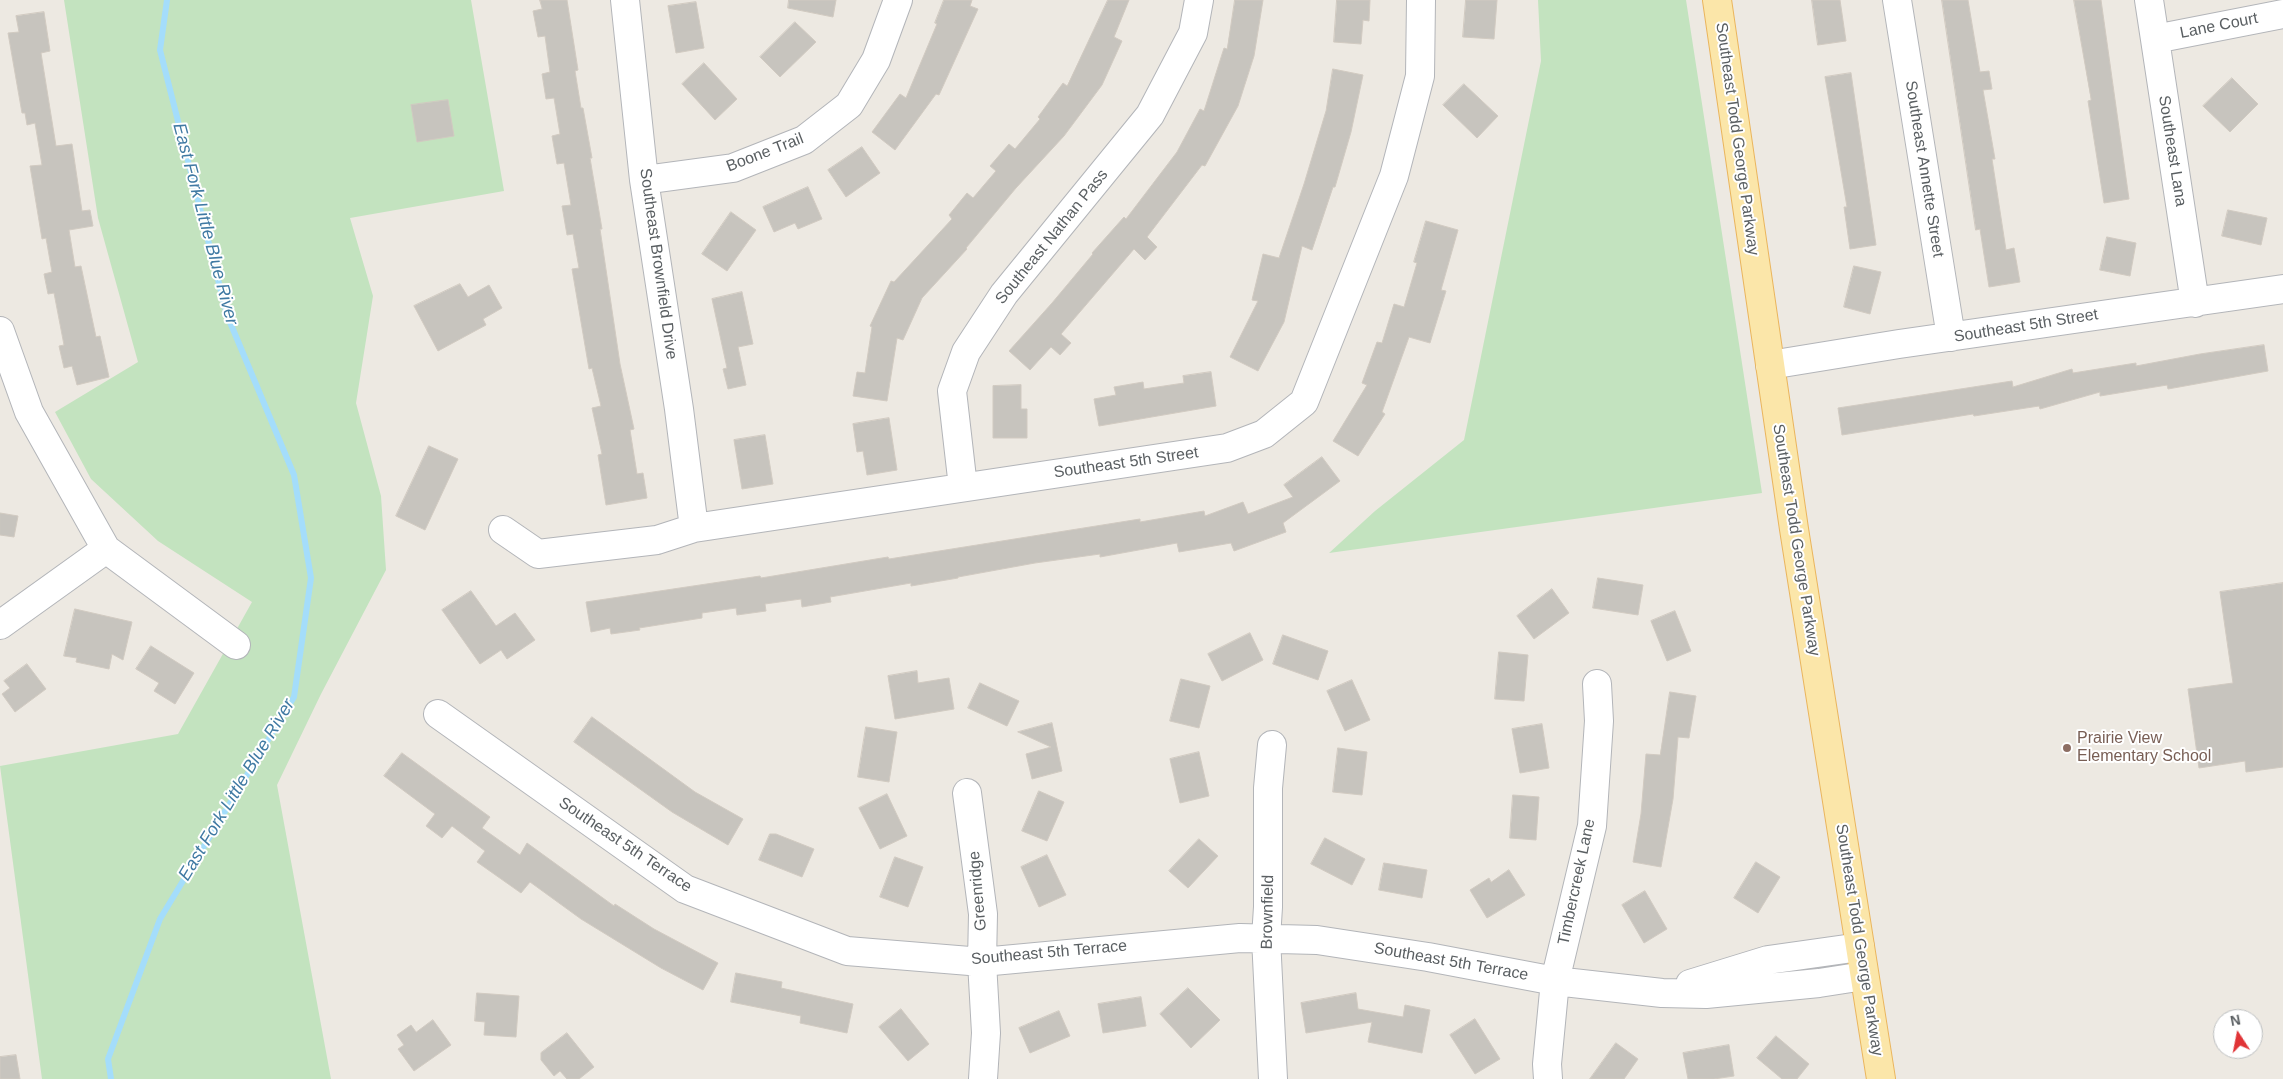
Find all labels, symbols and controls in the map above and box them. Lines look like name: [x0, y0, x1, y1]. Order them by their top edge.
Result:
street label: Lane Court: [2178, 9, 2260, 43]
street label: Southeast Todd George Parkway: [1711, 21, 1763, 257]
street label: Southeast Annette Street: [1901, 79, 1947, 259]
street label: Southeast Lana: [2154, 94, 2190, 208]
water label: East Fork Little Blue River: [168, 121, 242, 327]
street label: Boone Trail: [724, 129, 806, 177]
street label: Southeast Nathan Pass: [992, 166, 1112, 308]
street label: Southeast Brownfield Drive: [635, 167, 681, 361]
street label: Southeast 5th Street: [1952, 305, 2100, 347]
street label: Southeast Todd George Parkway: [1768, 423, 1824, 657]
street label: Southeast 5th Street: [1052, 443, 1200, 483]
water label: East Fork Little Blue River: [174, 695, 300, 885]
place label: Prairie View Elementary School: [2077, 729, 2211, 767]
marker: Prairie View Elementary School: [2061, 742, 2073, 754]
street label: Southeast 5th Terrace: [555, 793, 695, 897]
street label: Timbercreek Lane: [1554, 817, 1600, 947]
street label: Southeast Todd George Parkway: [1831, 823, 1887, 1057]
street label: Greenridge: [965, 850, 991, 932]
street label: Brownfield: [1258, 874, 1278, 950]
street label: Southeast 5th Terrace: [970, 937, 1128, 969]
street label: Southeast 5th Terrace: [1372, 939, 1530, 985]
north arrow: [2213, 1009, 2263, 1059]
text: N: [2229, 1011, 2242, 1029]

